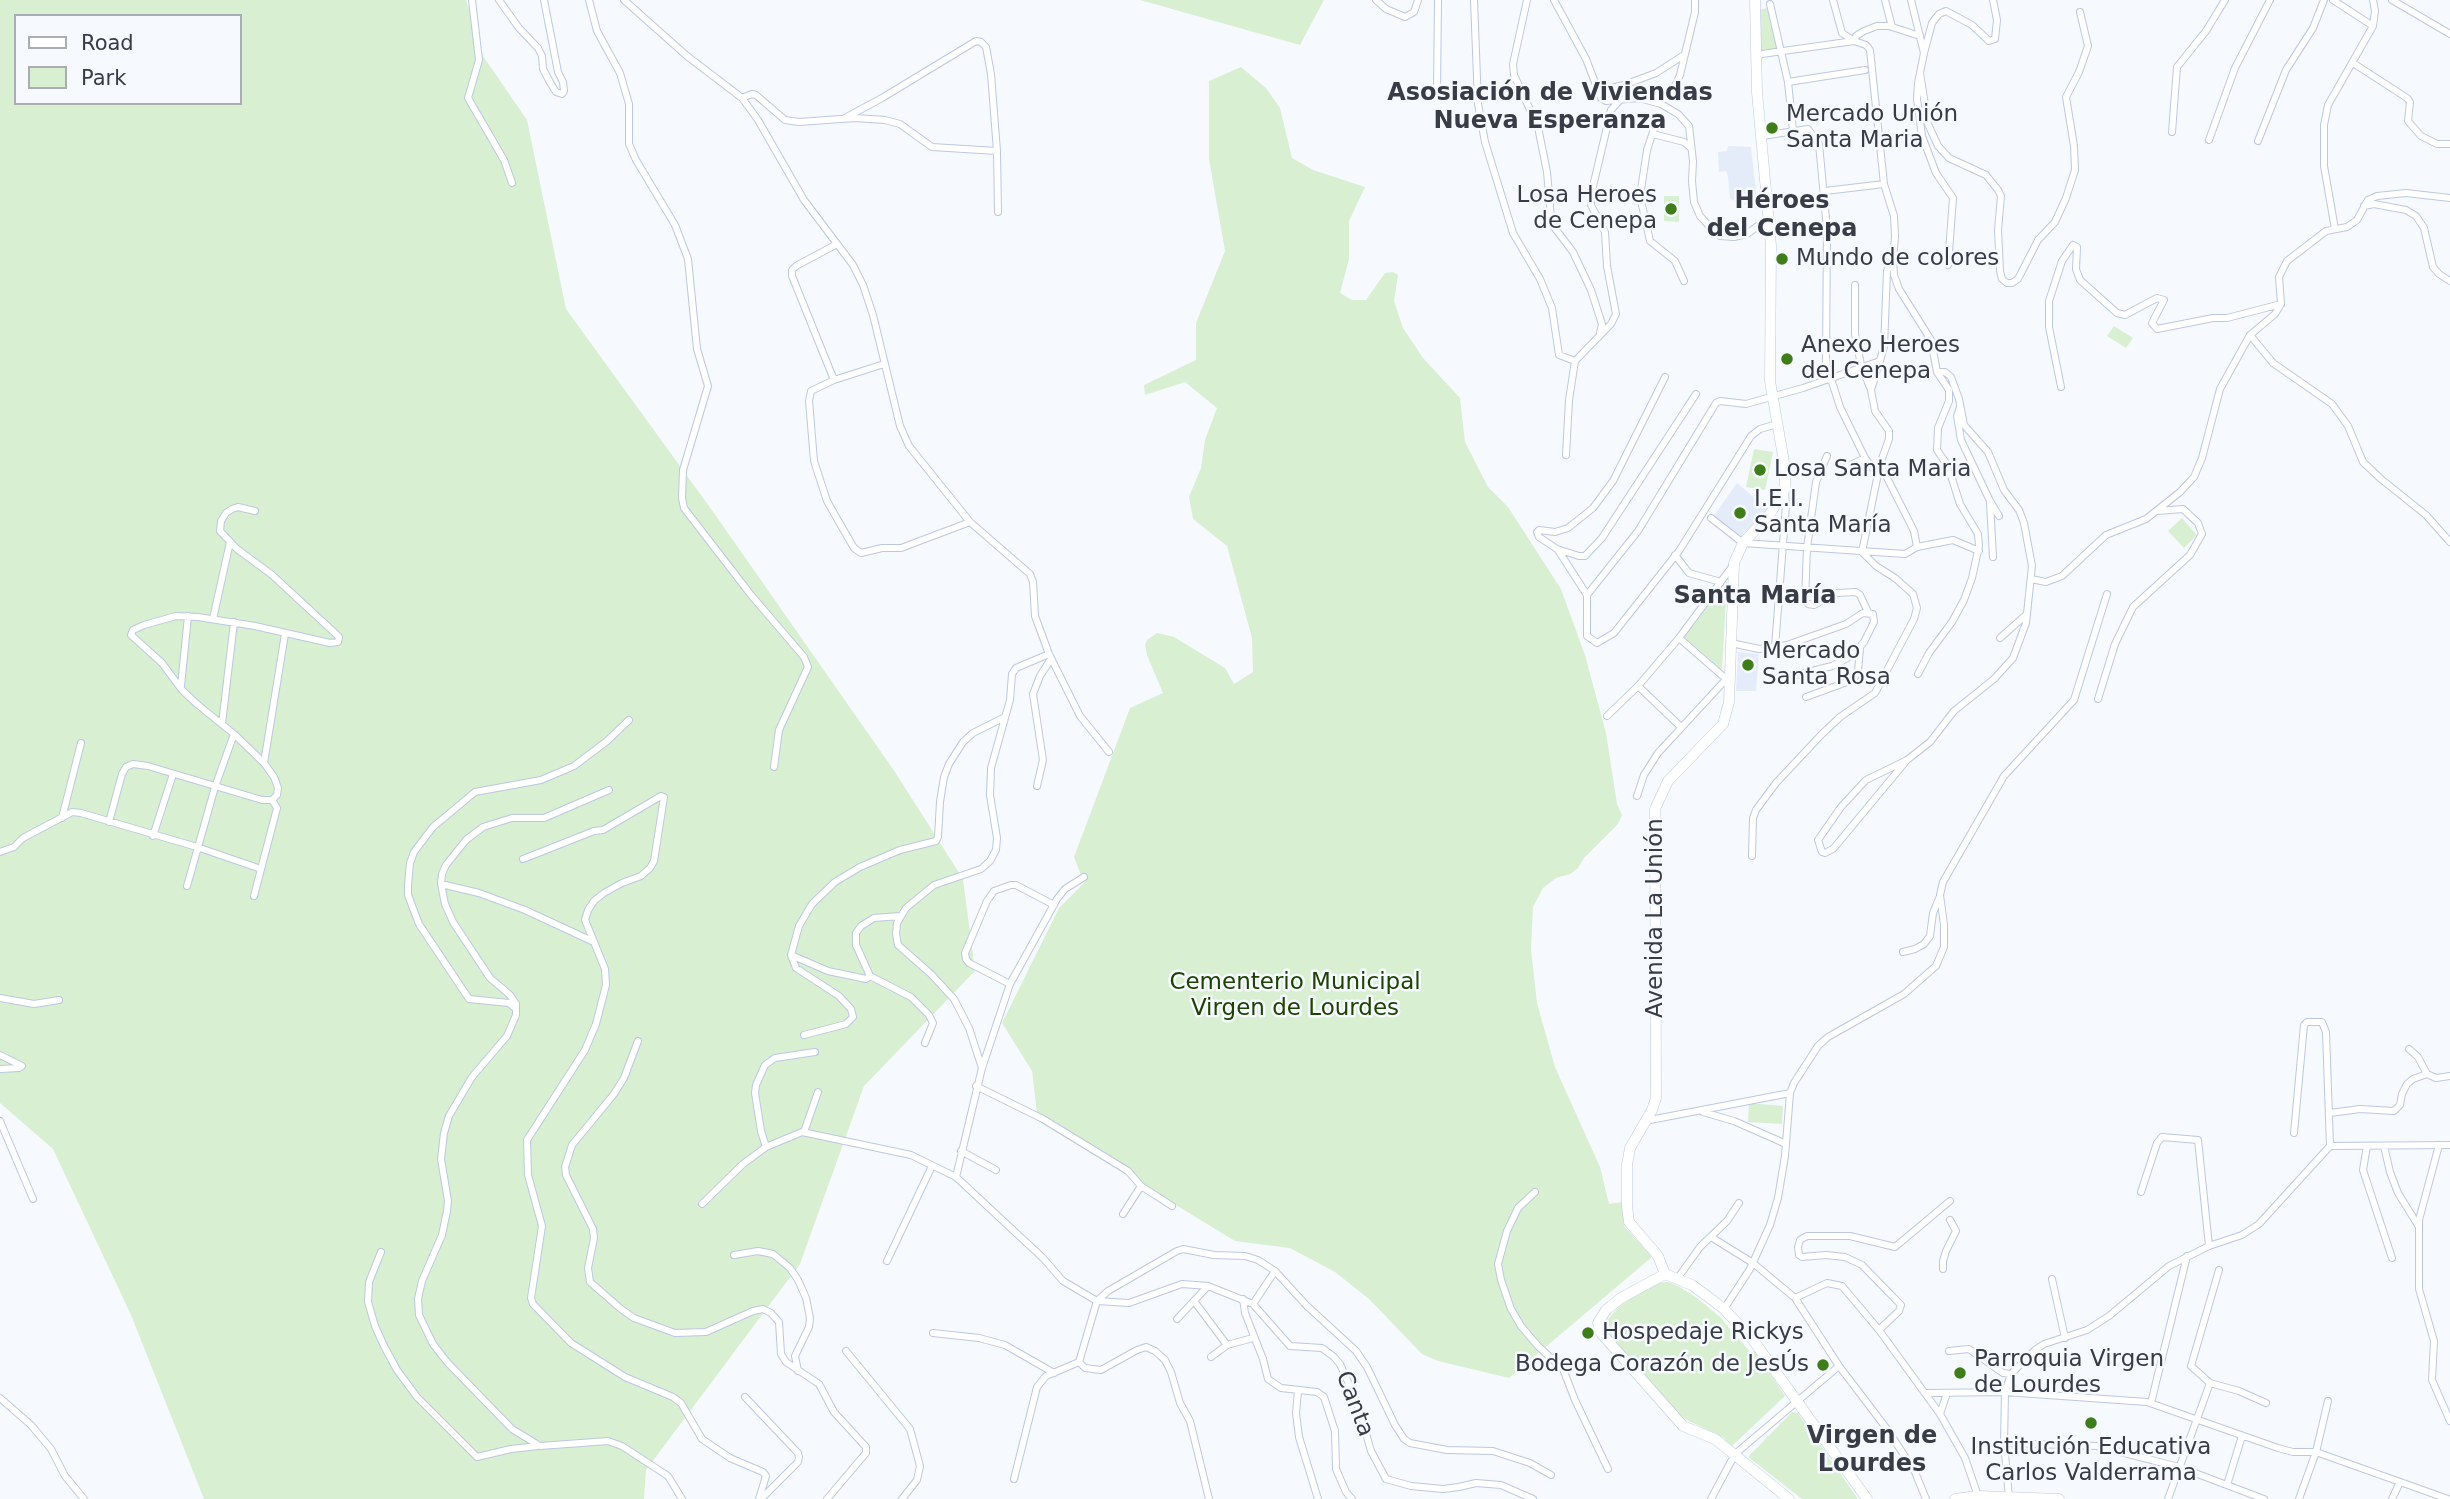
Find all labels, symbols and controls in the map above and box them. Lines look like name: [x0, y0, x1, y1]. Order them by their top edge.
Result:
legend: [14, 14, 242, 105]
text: Road: [81, 31, 134, 55]
text: Park: [81, 66, 126, 90]
district label: Asosiación de Viviendas Nueva Esperanza: [1387, 80, 1713, 136]
place label: Mercado Unión Santa Maria: [1786, 101, 1958, 155]
marker: Mercado Unión Santa Maria: [1764, 120, 1780, 136]
place label: Losa Heroes de Cenepa: [1517, 182, 1657, 236]
district label: Héroes del Cenepa: [1707, 188, 1857, 244]
marker: Losa Heroes de Cenepa: [1663, 201, 1679, 217]
place label: Mundo de colores: [1796, 245, 1999, 273]
marker: Mundo de colores: [1774, 251, 1790, 267]
place label: Anexo Heroes del Cenepa: [1801, 332, 1960, 386]
marker: Anexo Heroes del Cenepa: [1779, 351, 1795, 367]
place label: Losa Santa Maria: [1774, 456, 1971, 484]
marker: Losa Santa Maria: [1752, 462, 1768, 478]
place label: I.E.I. Santa María: [1754, 486, 1892, 540]
marker: I.E.I. Santa María: [1732, 505, 1748, 521]
district label: Santa María: [1674, 583, 1836, 611]
place label: Mercado Santa Rosa: [1762, 638, 1891, 692]
marker: Mercado Santa Rosa: [1740, 657, 1756, 673]
street label: Avenida La Unión: [1642, 818, 1670, 1018]
park label: Cementerio Municipal Virgen de Lourdes: [1169, 969, 1421, 1023]
place label: Hospedaje Rickys: [1602, 1319, 1804, 1347]
marker: Hospedaje Rickys: [1580, 1325, 1596, 1341]
place label: Parroquia Virgen de Lourdes: [1974, 1346, 2164, 1400]
place label: Bodega Corazón de JesÚs: [1515, 1351, 1809, 1379]
marker: Bodega Corazón de JesÚs: [1815, 1357, 1831, 1373]
marker: Parroquia Virgen de Lourdes: [1952, 1365, 1968, 1381]
street label: Canta: [1329, 1367, 1379, 1441]
marker: Institución Educativa Carlos Valderrama: [2083, 1415, 2099, 1431]
district label: Virgen de Lourdes: [1807, 1423, 1937, 1479]
place label: Institución Educativa Carlos Valderrama: [1971, 1434, 2211, 1488]

